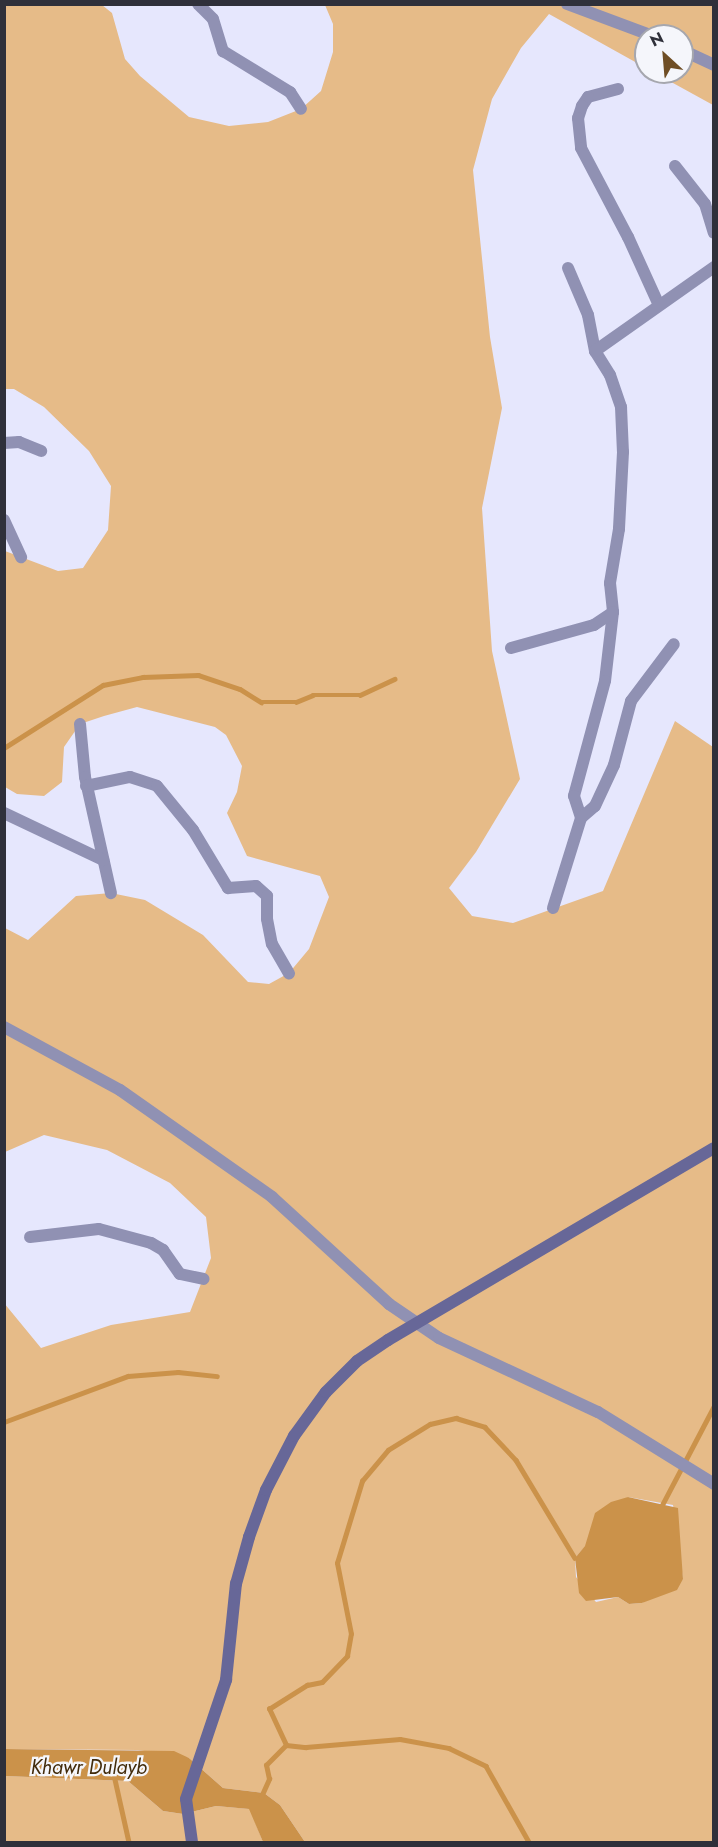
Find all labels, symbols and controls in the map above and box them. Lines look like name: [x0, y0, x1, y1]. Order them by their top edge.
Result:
north arrow: [634, 24, 694, 84]
text: N: [646, 26, 668, 52]
water label: Khawr Dulayb: [31, 1755, 147, 1779]

